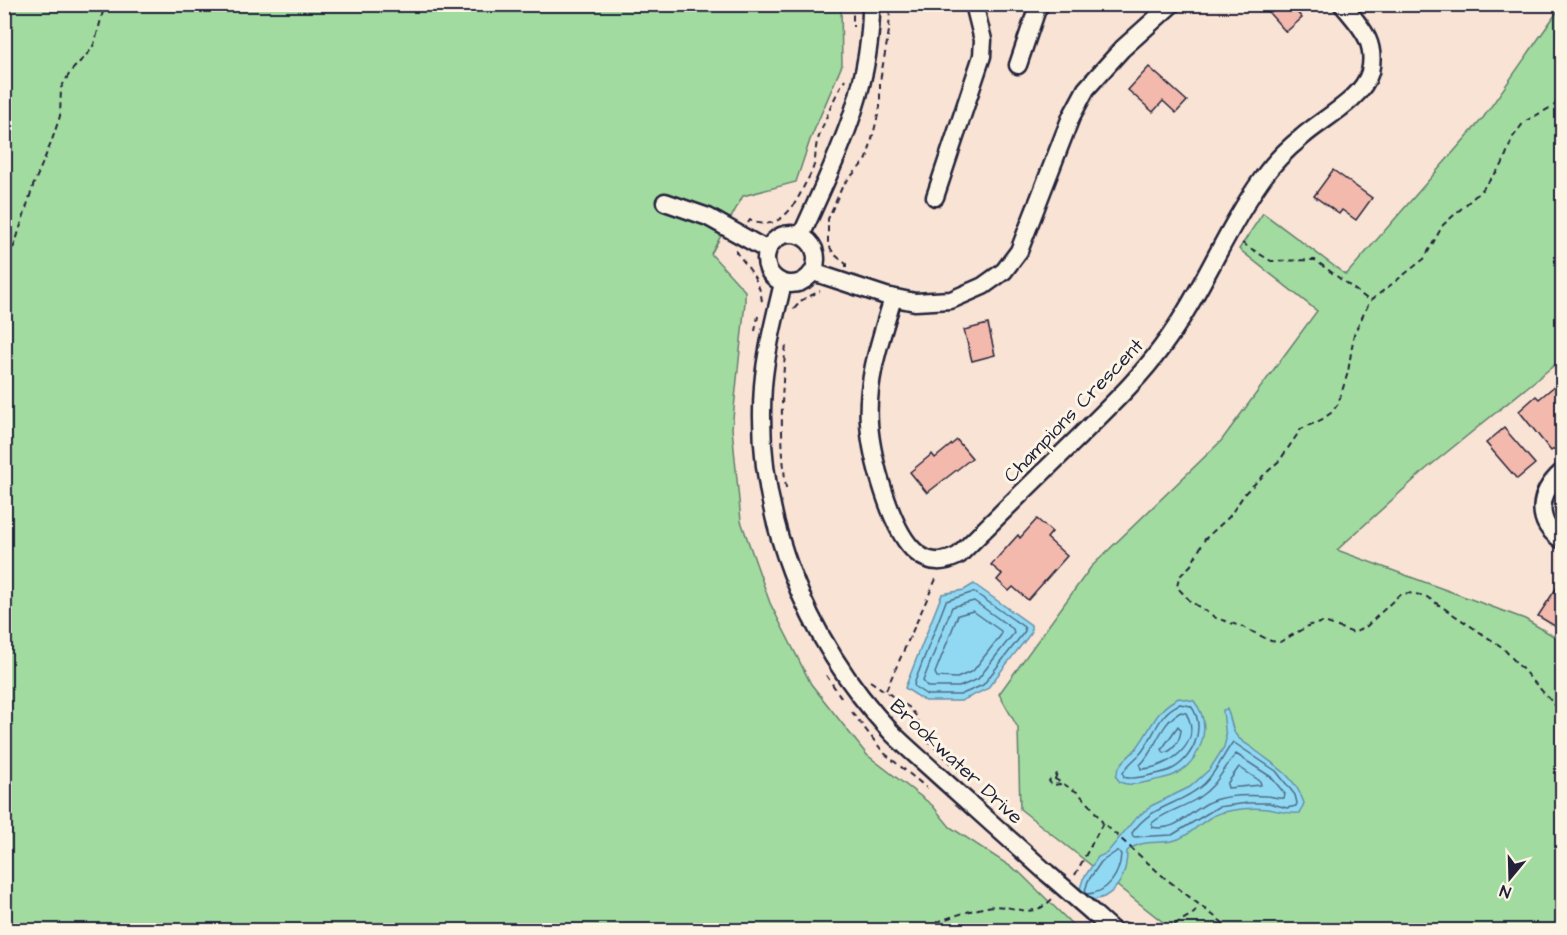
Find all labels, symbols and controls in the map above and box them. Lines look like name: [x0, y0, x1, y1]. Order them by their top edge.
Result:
street label: Champions Crescent: [997, 332, 1150, 489]
street label: Brookwater Drive: [884, 693, 1029, 831]
north arrow: [1480, 848, 1540, 908]
text: N: [1497, 879, 1514, 903]

